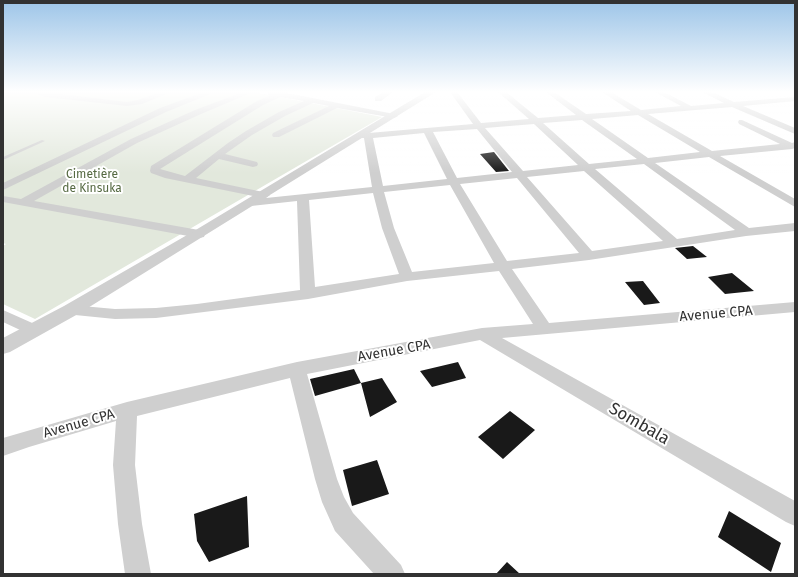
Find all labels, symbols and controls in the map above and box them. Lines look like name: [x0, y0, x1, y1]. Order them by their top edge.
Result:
park label: Cimetière de Kinsuka: [62, 168, 122, 196]
street label: Avenue CPA: [679, 302, 753, 326]
street label: Avenue CPA: [356, 336, 432, 366]
street label: Sombala: [605, 398, 673, 450]
street label: Avenue CPA: [41, 406, 117, 442]

